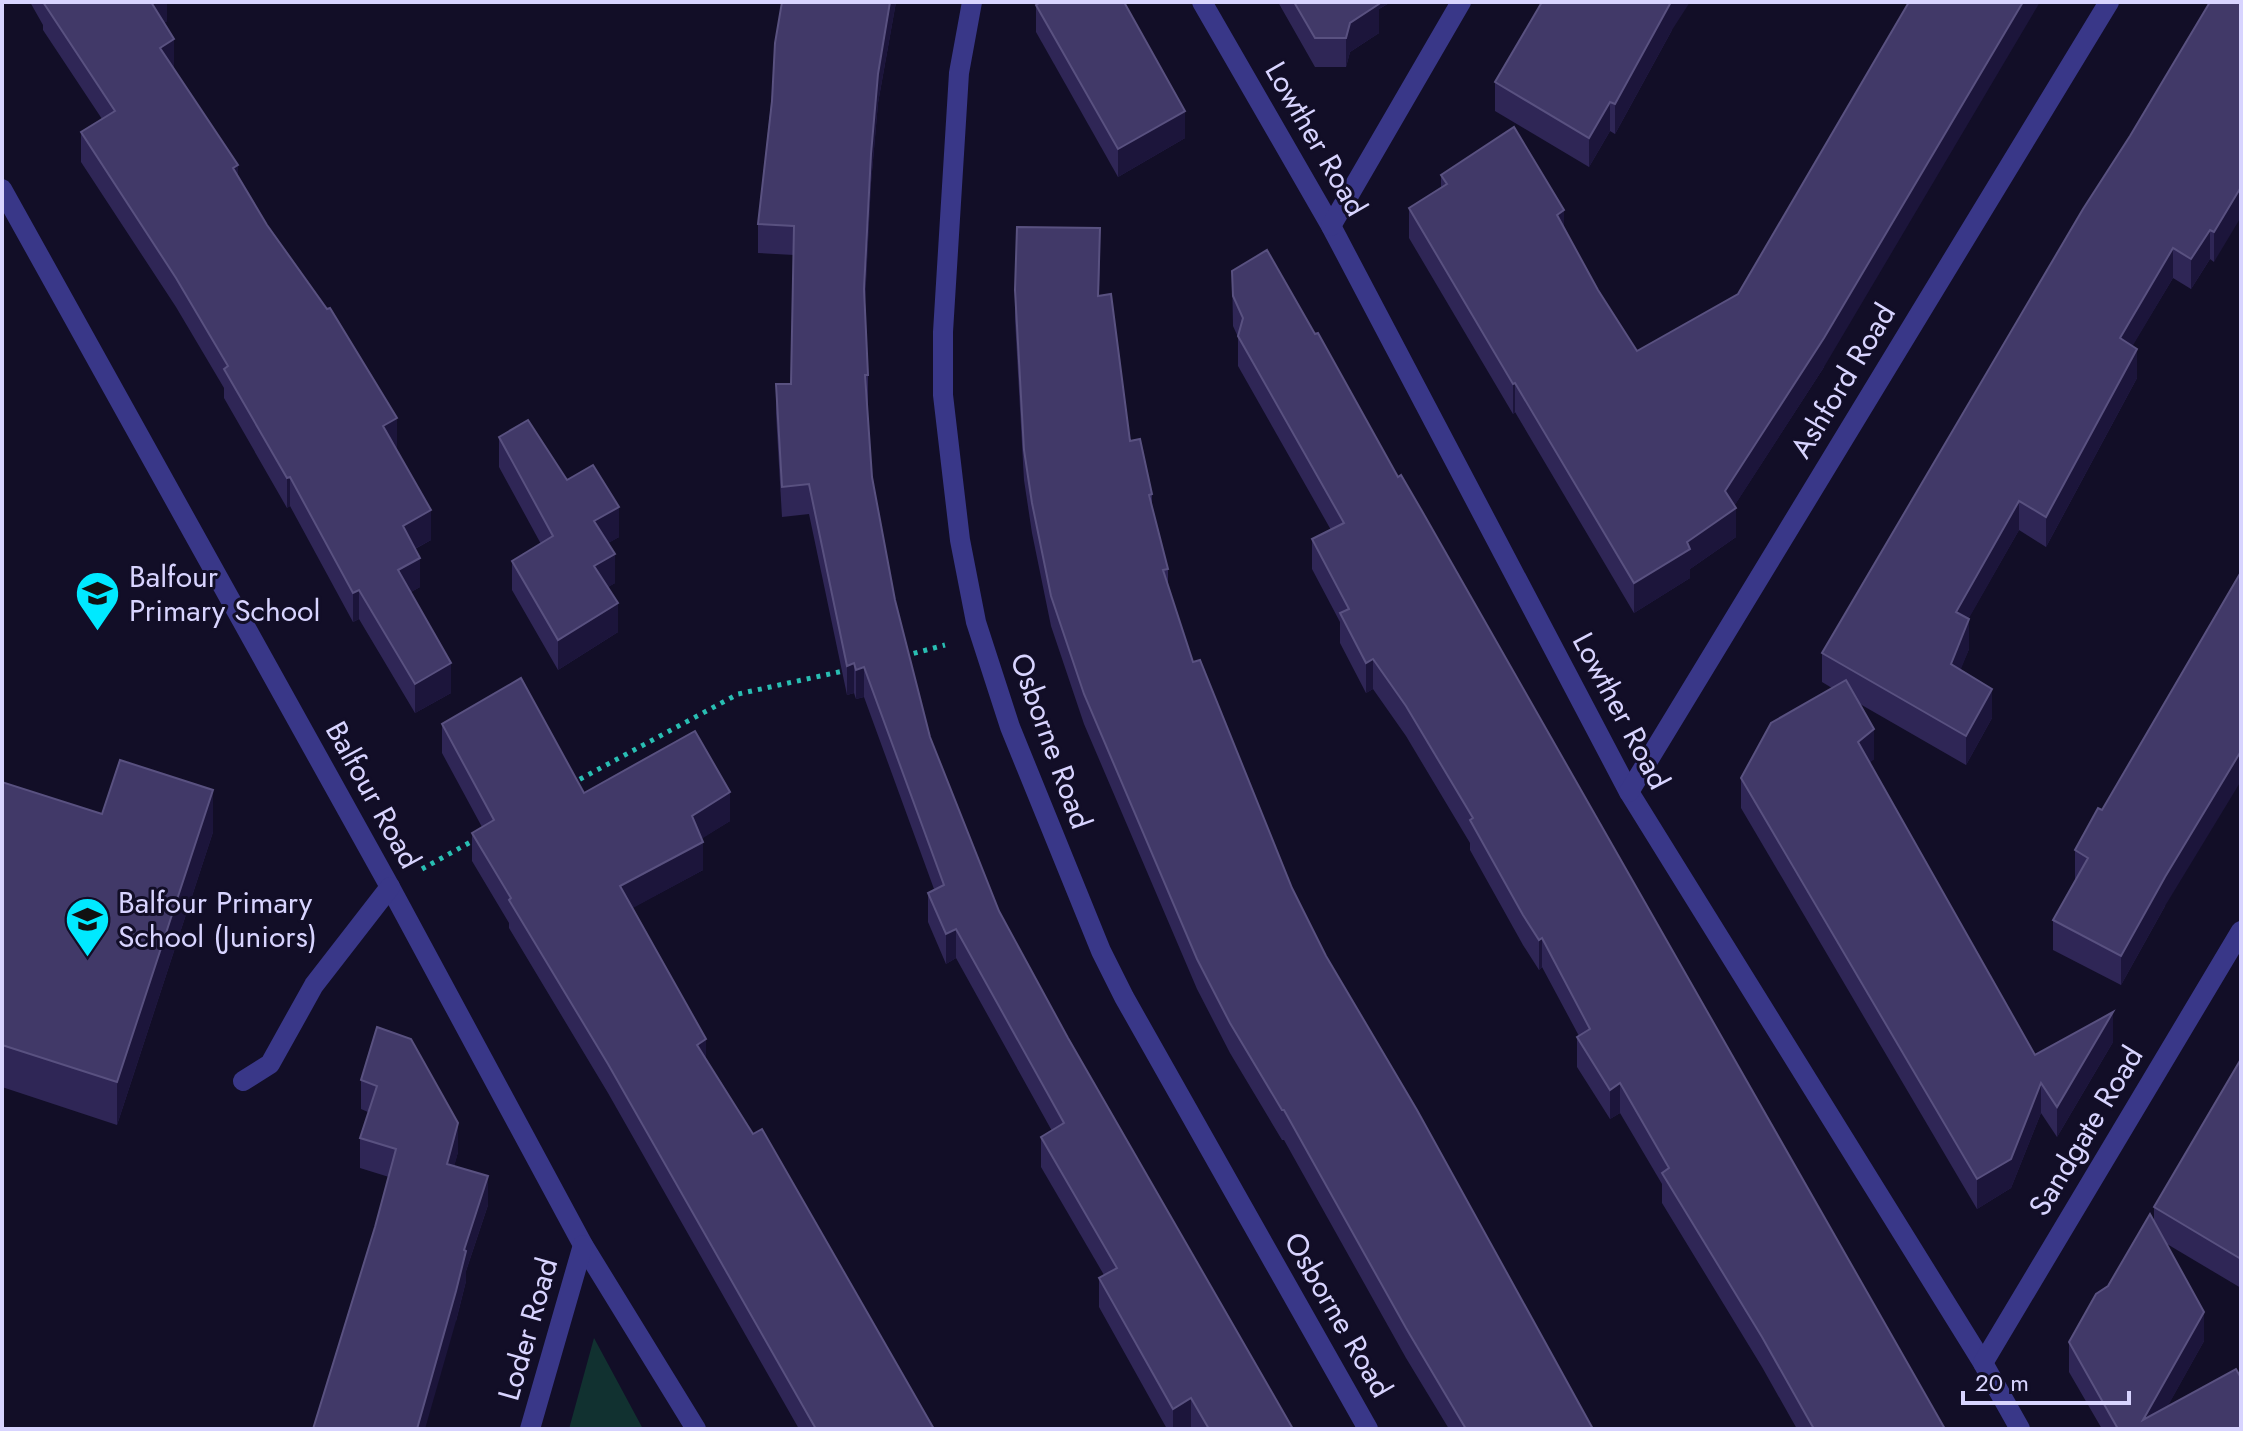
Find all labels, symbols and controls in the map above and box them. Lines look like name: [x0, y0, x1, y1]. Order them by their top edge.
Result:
street label: Lowther Road: [1255, 53, 1378, 224]
street label: Ashford Road: [1779, 295, 1906, 466]
place label: Balfour Primary School: [129, 555, 320, 632]
school or university icon: Balfour Primary School: [74, 570, 122, 633]
street label: Lowther Road: [1562, 625, 1681, 797]
street label: Osborne Road: [1000, 647, 1103, 835]
street label: Balfour Road: [315, 713, 432, 876]
place label: Balfour Primary School (Juniors): [118, 881, 317, 958]
school or university icon: Balfour Primary School (Juniors): [63, 896, 111, 959]
street label: Sandgate Road: [2018, 1038, 2153, 1224]
street label: Osborne Road: [1274, 1224, 1403, 1405]
street label: Loder Road: [487, 1253, 568, 1405]
scale bar: [1963, 1355, 2129, 1405]
text: 20 m: [1975, 1365, 2029, 1400]

